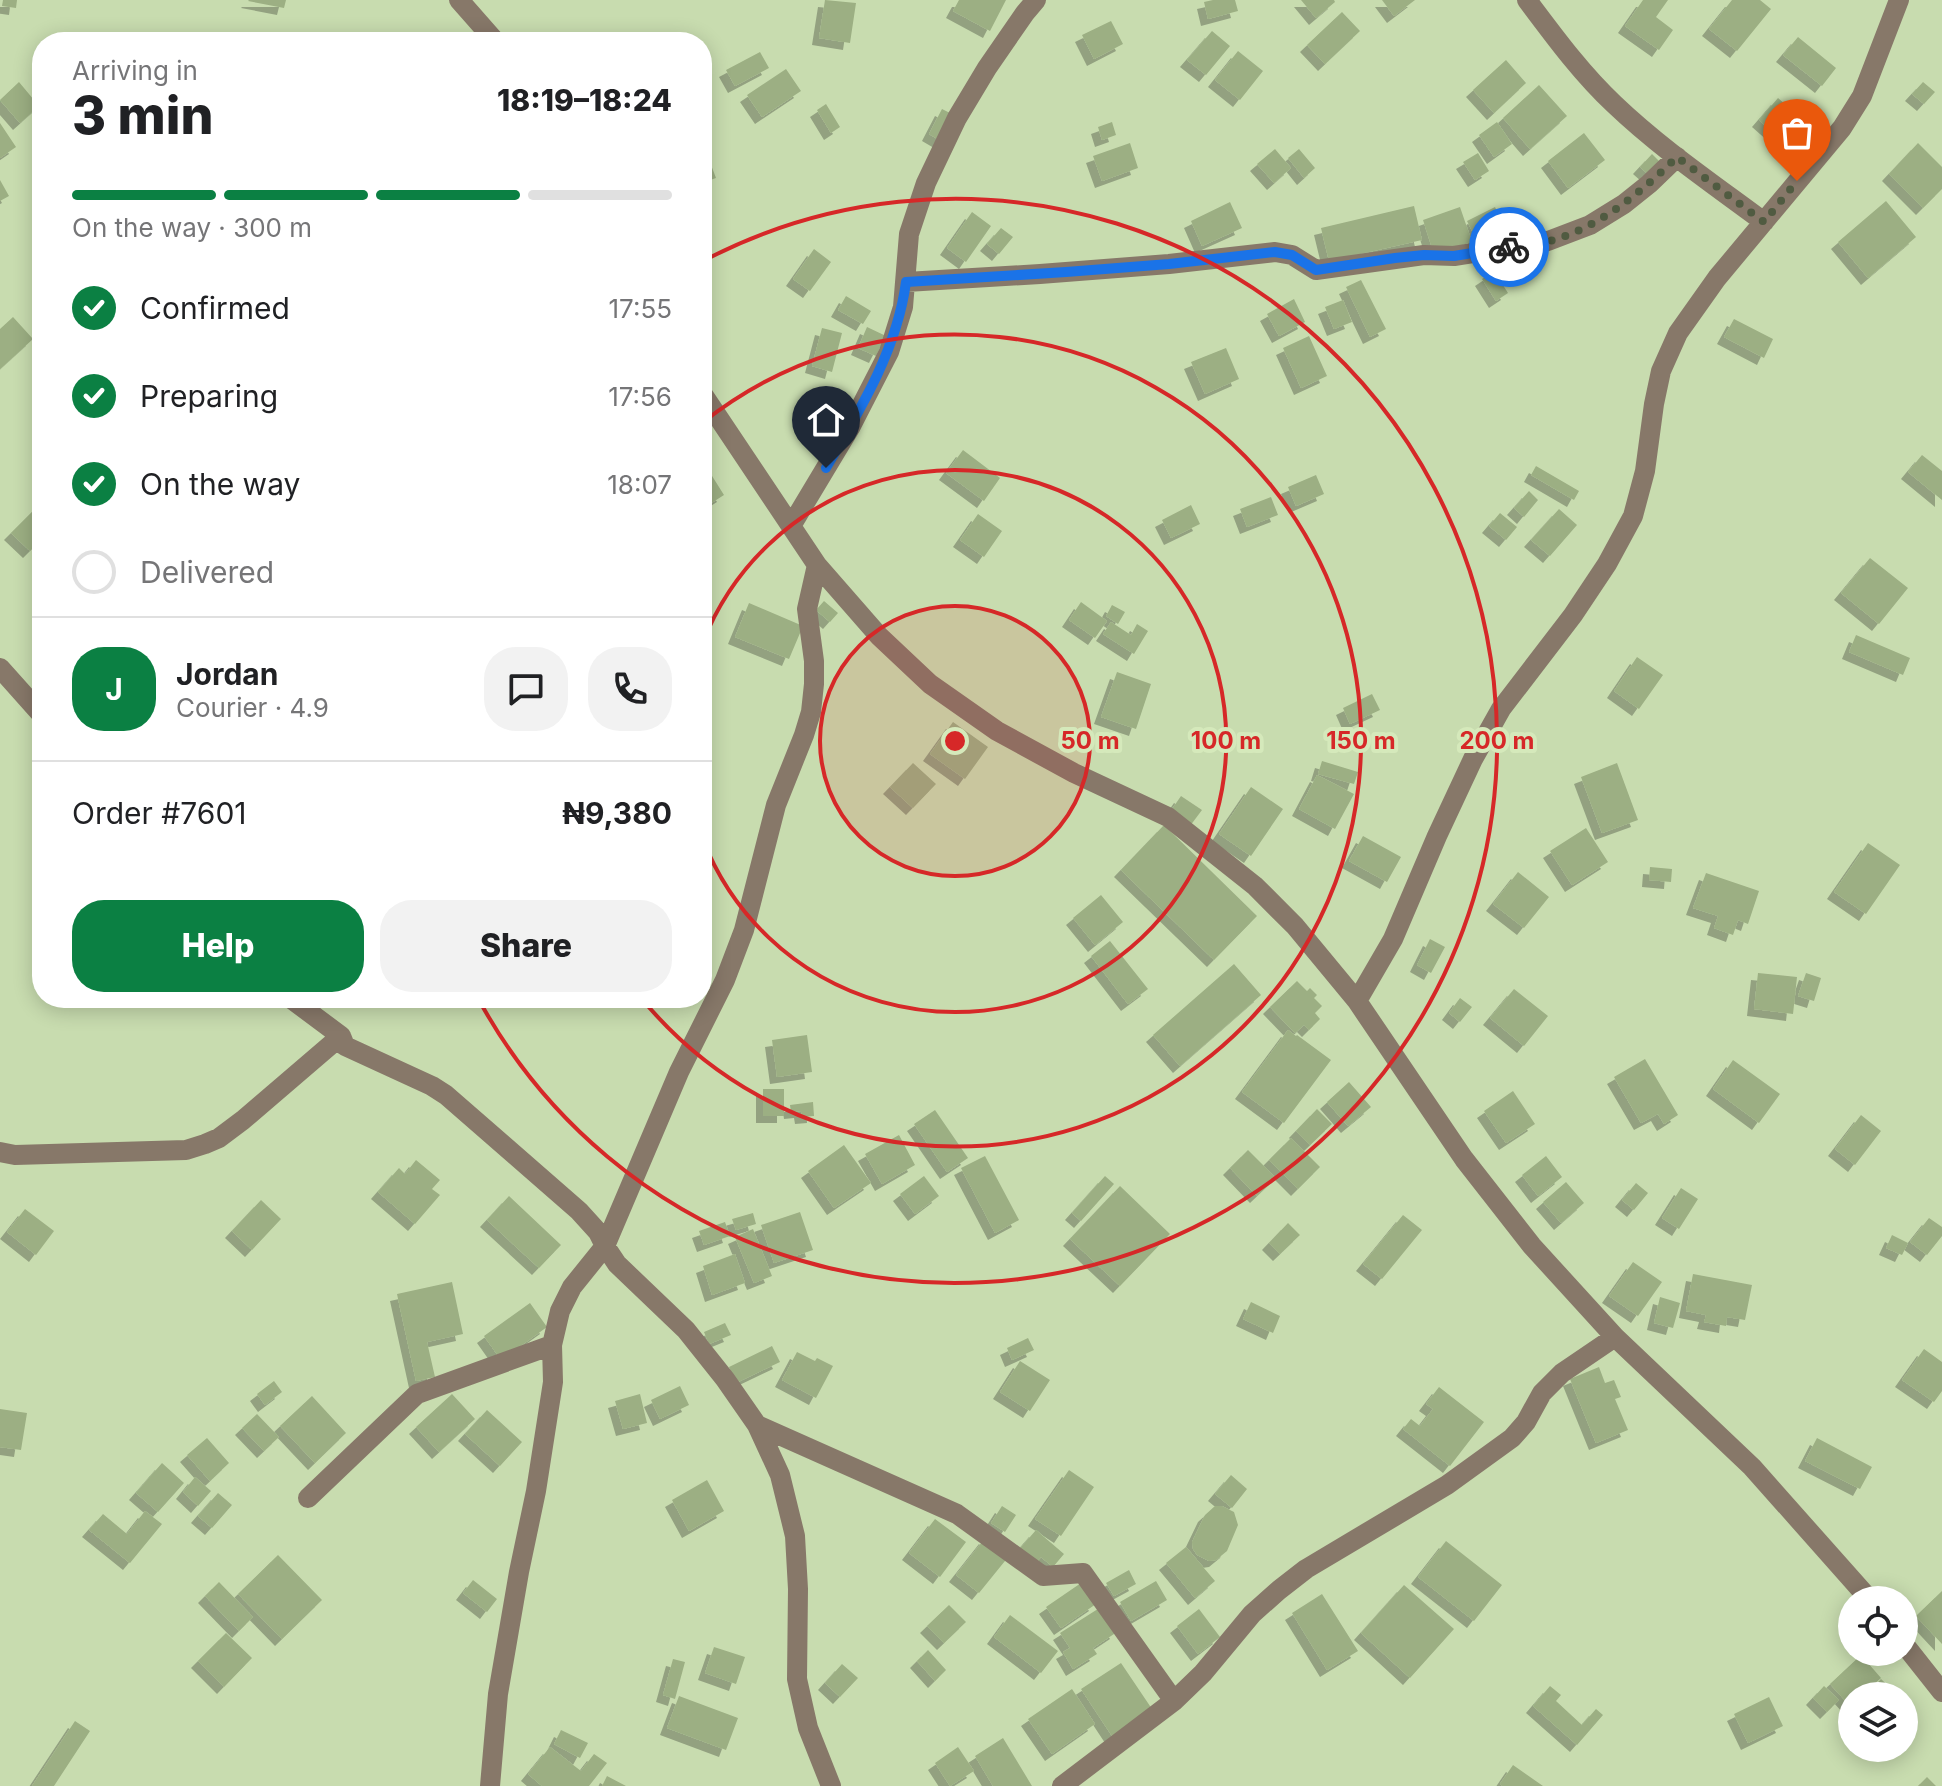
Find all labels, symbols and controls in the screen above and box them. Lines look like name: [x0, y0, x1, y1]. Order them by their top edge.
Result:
text: Arriving in: [72, 55, 198, 86]
text: 18:19–18:24: [497, 82, 672, 118]
text: 3 min: [72, 84, 214, 147]
pin: [1763, 99, 1831, 181]
icon: bag: [1775, 111, 1819, 155]
courier: [1469, 207, 1549, 287]
text: On the way · 300 m: [72, 212, 312, 243]
icon: bike: [1487, 225, 1531, 269]
icon: check: [72, 286, 116, 330]
text: Confirmed: [140, 290, 290, 326]
text: 17:55: [608, 293, 672, 324]
icon: check: [72, 374, 116, 418]
text: Preparing: [140, 378, 278, 414]
text: 17:56: [608, 381, 672, 412]
pin: [792, 386, 860, 468]
icon: home: [804, 398, 848, 442]
icon: check: [72, 462, 116, 506]
text: On the way: [140, 466, 300, 502]
text: 18:07: [607, 469, 672, 500]
text: Delivered: [140, 554, 274, 590]
button: chat: [484, 647, 568, 731]
button: phone: [588, 647, 672, 731]
text: Jordan: [176, 656, 278, 692]
text: J: [105, 671, 123, 707]
text: Courier · 4.9: [176, 692, 329, 723]
text: 50 m: [1060, 726, 1120, 755]
text: 100 m: [1191, 726, 1261, 755]
text: 150 m: [1326, 726, 1396, 755]
text: 200 m: [1459, 726, 1535, 755]
centre of rings: [941, 727, 969, 755]
text: Order #7601: [72, 795, 247, 831]
text: ₦9,380: [562, 795, 672, 831]
button: Help: [72, 900, 364, 992]
button: Share: [380, 900, 672, 992]
map controls: [1838, 1586, 1918, 1762]
button: locate: [1838, 1586, 1918, 1666]
button: layers: [1838, 1682, 1918, 1762]

